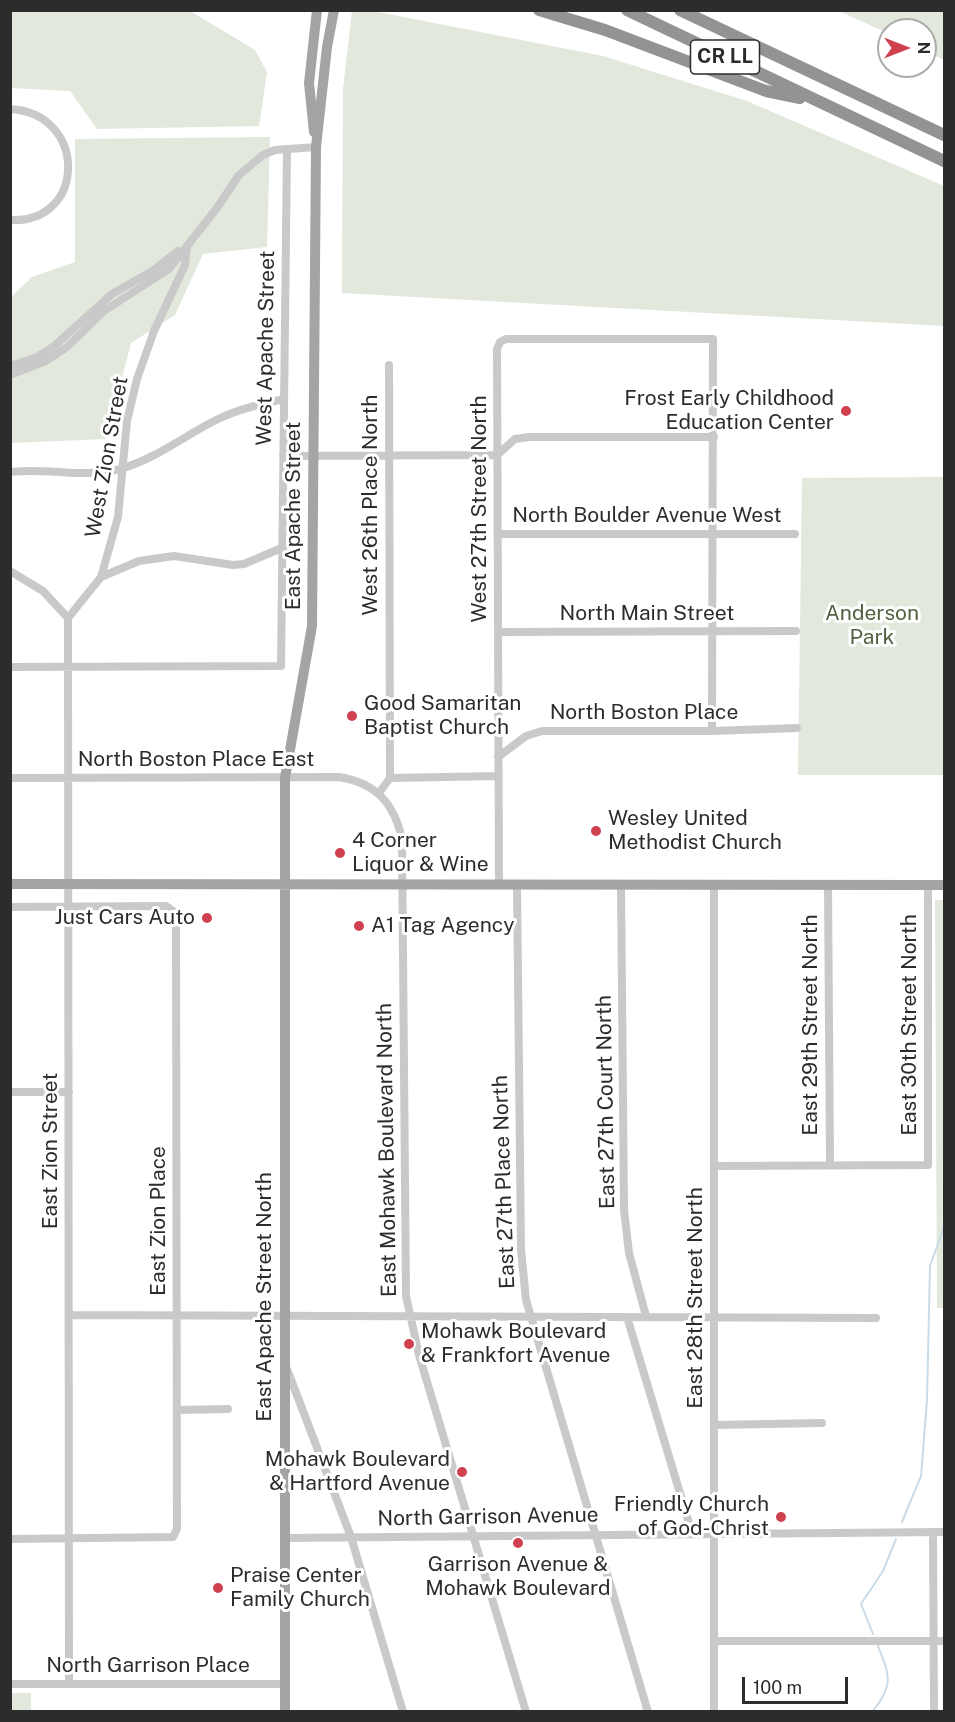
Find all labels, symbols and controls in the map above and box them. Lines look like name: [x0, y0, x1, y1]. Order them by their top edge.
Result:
north arrow: [877, 18, 937, 78]
road number: CR LL: [690, 40, 760, 74]
text: N: [914, 42, 933, 54]
street label: West Apache Street: [252, 250, 280, 446]
street label: West Zion Street: [80, 374, 134, 540]
place label: Frost Early Childhood Education Center: [624, 386, 834, 436]
street label: West 26th Place North: [358, 395, 384, 615]
street label: West 27th Street North: [467, 395, 493, 623]
marker: Frost Early Childhood Education Center: [839, 404, 853, 418]
street label: East Apache Street: [281, 422, 307, 610]
street label: North Boulder Avenue West: [512, 503, 782, 529]
street label: North Main Street: [560, 601, 734, 627]
park label: Anderson Park: [825, 601, 919, 651]
place label: Good Samaritan Baptist Church: [364, 691, 521, 741]
street label: North Boston Place: [550, 700, 738, 726]
marker: Good Samaritan Baptist Church: [345, 709, 359, 723]
street label: North Boston Place East: [78, 747, 314, 773]
place label: Wesley United Methodist Church: [608, 806, 782, 856]
marker: Wesley United Methodist Church: [589, 824, 603, 838]
place label: 4 Corner Liquor & Wine: [352, 828, 489, 878]
marker: 4 Corner Liquor & Wine: [333, 846, 347, 860]
place label: Just Cars Auto: [55, 905, 195, 931]
marker: Just Cars Auto: [200, 911, 214, 925]
place label: A1 Tag Agency: [371, 913, 514, 939]
street label: East 29th Street North: [798, 914, 824, 1136]
street label: East 30th Street North: [897, 914, 923, 1136]
marker: A1 Tag Agency: [352, 919, 366, 933]
street label: East 27th Court North: [592, 995, 620, 1209]
street label: East Mohawk Boulevard North: [372, 1003, 402, 1297]
street label: East Zion Street: [38, 1073, 64, 1229]
street label: East 27th Place North: [488, 1075, 520, 1289]
street label: East Zion Place: [146, 1146, 172, 1296]
street label: East Apache Street North: [252, 1172, 278, 1422]
street label: East 28th Street North: [683, 1187, 709, 1409]
place label: Mohawk Boulevard & Frankfort Avenue: [421, 1319, 610, 1369]
marker: Mohawk Boulevard & Frankfort Avenue: [402, 1337, 416, 1351]
place label: Mohawk Boulevard & Hartford Avenue: [265, 1447, 450, 1497]
marker: Mohawk Boulevard & Hartford Avenue: [455, 1465, 469, 1479]
place label: Friendly Church of God-Christ: [614, 1492, 769, 1542]
street label: North Garrison Avenue: [377, 1502, 599, 1532]
marker: Friendly Church of God-Christ: [774, 1510, 788, 1524]
marker: Garrison Avenue & Mohawk Boulevard: [511, 1536, 525, 1550]
place label: Garrison Avenue & Mohawk Boulevard: [425, 1552, 611, 1602]
place label: Praise Center Family Church: [230, 1563, 370, 1613]
marker: Praise Center Family Church: [211, 1581, 225, 1595]
street label: North Garrison Place: [46, 1653, 250, 1679]
scale bar: [745, 1665, 852, 1703]
text: 100 m: [753, 1677, 802, 1698]

